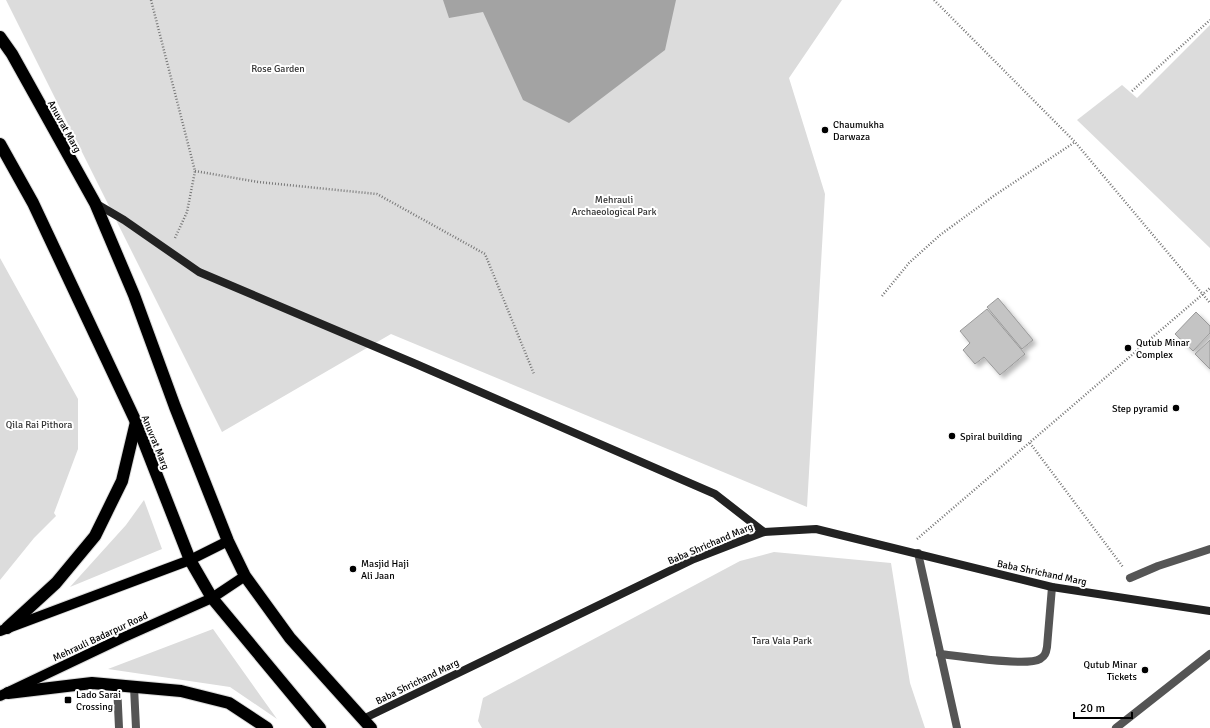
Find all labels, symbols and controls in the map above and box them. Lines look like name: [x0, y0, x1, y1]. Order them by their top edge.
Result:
park label: Rose Garden: [251, 63, 305, 75]
street label: Anuvrat Marg: [45, 98, 83, 155]
place label: Chaumukha Darwaza: [833, 119, 884, 143]
marker: Chaumukha Darwaza: [820, 125, 830, 135]
park label: Mehrauli Archaeological Park: [571, 194, 657, 218]
place label: Qutub Minar Complex: [1136, 337, 1190, 361]
marker: Qutub Minar Complex: [1123, 343, 1133, 353]
place label: Step pyramid: [1112, 403, 1168, 415]
marker: Step pyramid: [1171, 403, 1181, 413]
street label: Anuvrat Marg: [139, 413, 171, 471]
park label: Qila Rai Pithora: [6, 419, 72, 431]
marker: Spiral building: [947, 431, 957, 441]
place label: Spiral building: [960, 431, 1022, 443]
street label: Baba Shrichand Marg: [666, 521, 755, 567]
place label: Masjid Haji Ali Jaan: [361, 558, 409, 582]
street label: Baba Shrichand Marg: [996, 558, 1088, 588]
marker: Masjid Haji Ali Jaan: [348, 564, 358, 574]
street label: Mehrauli Badarpur Road: [51, 610, 150, 664]
park label: Tara Vala Park: [752, 635, 812, 647]
street label: Baba Shrichand Marg: [374, 656, 461, 707]
place label: Qutub Minar Tickets: [1084, 659, 1138, 683]
marker: Qutub Minar Tickets: [1140, 665, 1150, 675]
place label: Lado Sarai Crossing: [76, 689, 121, 713]
scale bar: [1074, 694, 1132, 720]
marker: Lado Sarai Crossing: [63, 695, 73, 705]
text: 20 m: [1080, 701, 1105, 716]

